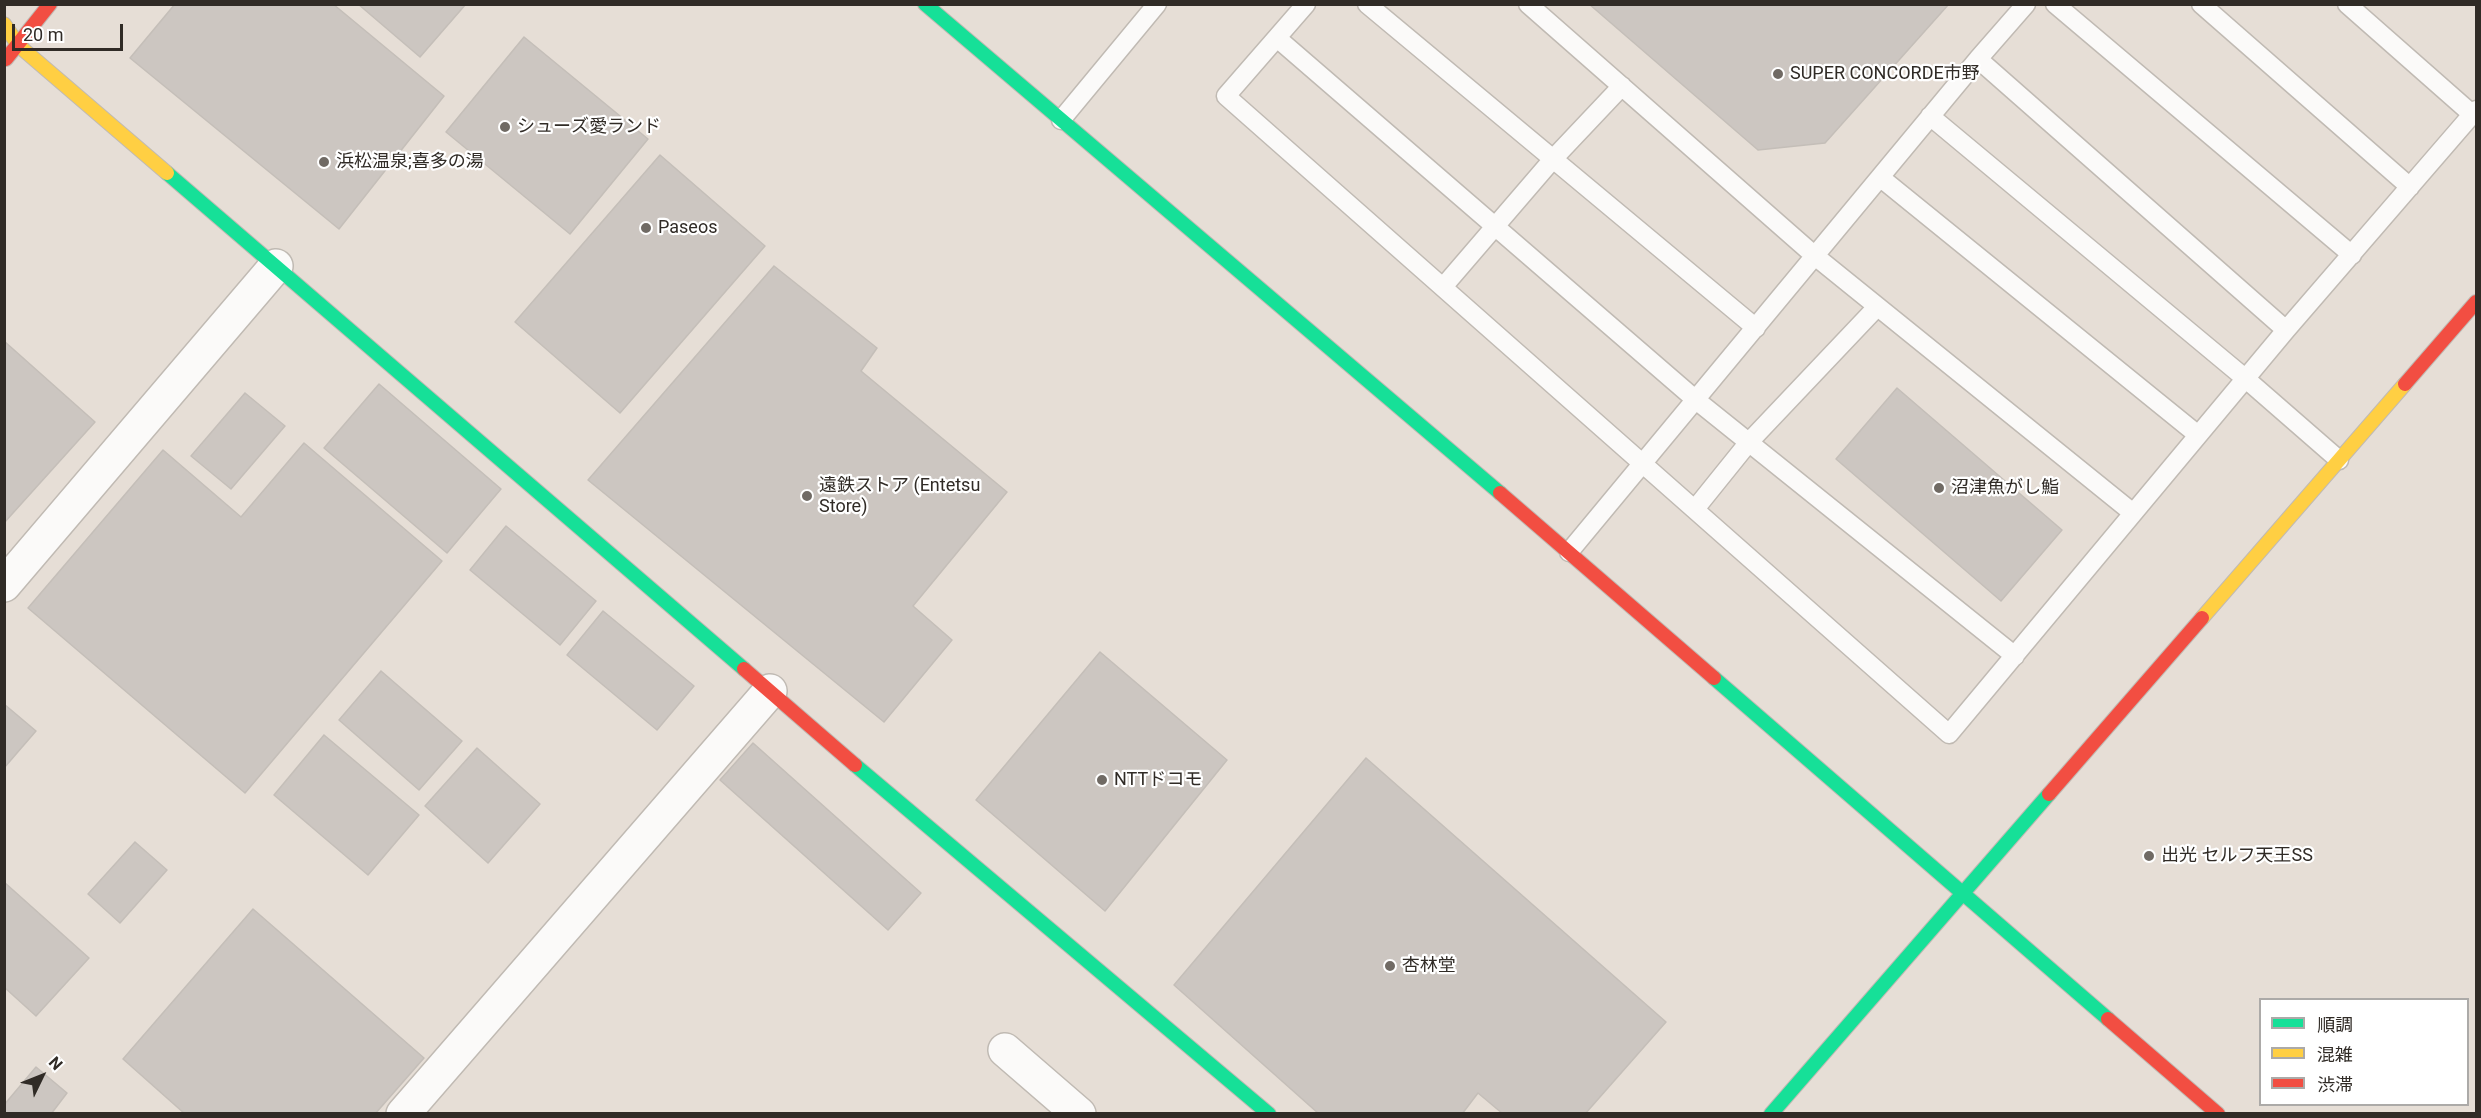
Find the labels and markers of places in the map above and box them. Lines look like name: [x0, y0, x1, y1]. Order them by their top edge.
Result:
place label: SUPER CONCORDE市野: [1790, 63, 1980, 85]
marker: SUPER CONCORDE市野: [1771, 67, 1785, 81]
place label: シューズ愛ランド: [517, 116, 661, 138]
marker: シューズ愛ランド: [498, 120, 512, 134]
place label: 浜松温泉;喜多の湯: [336, 151, 484, 173]
marker: 浜松温泉;喜多の湯: [317, 155, 331, 169]
place label: Paseos: [658, 217, 717, 239]
marker: Paseos: [639, 221, 653, 235]
place label: 遠鉄ストア (Entetsu Store): [819, 475, 980, 518]
place label: 沼津魚がし鮨: [1951, 477, 2059, 499]
marker: 沼津魚がし鮨: [1932, 481, 1946, 495]
marker: 遠鉄ストア (Entetsu Store): [800, 489, 814, 503]
place label: NTTドコモ: [1114, 769, 1202, 791]
marker: NTTドコモ: [1095, 773, 1109, 787]
place label: 出光 セルフ天王SS: [2161, 845, 2313, 867]
marker: 出光 セルフ天王SS: [2142, 849, 2156, 863]
place label: 杏林堂: [1402, 955, 1456, 977]
marker: 杏林堂: [1383, 959, 1397, 973]

